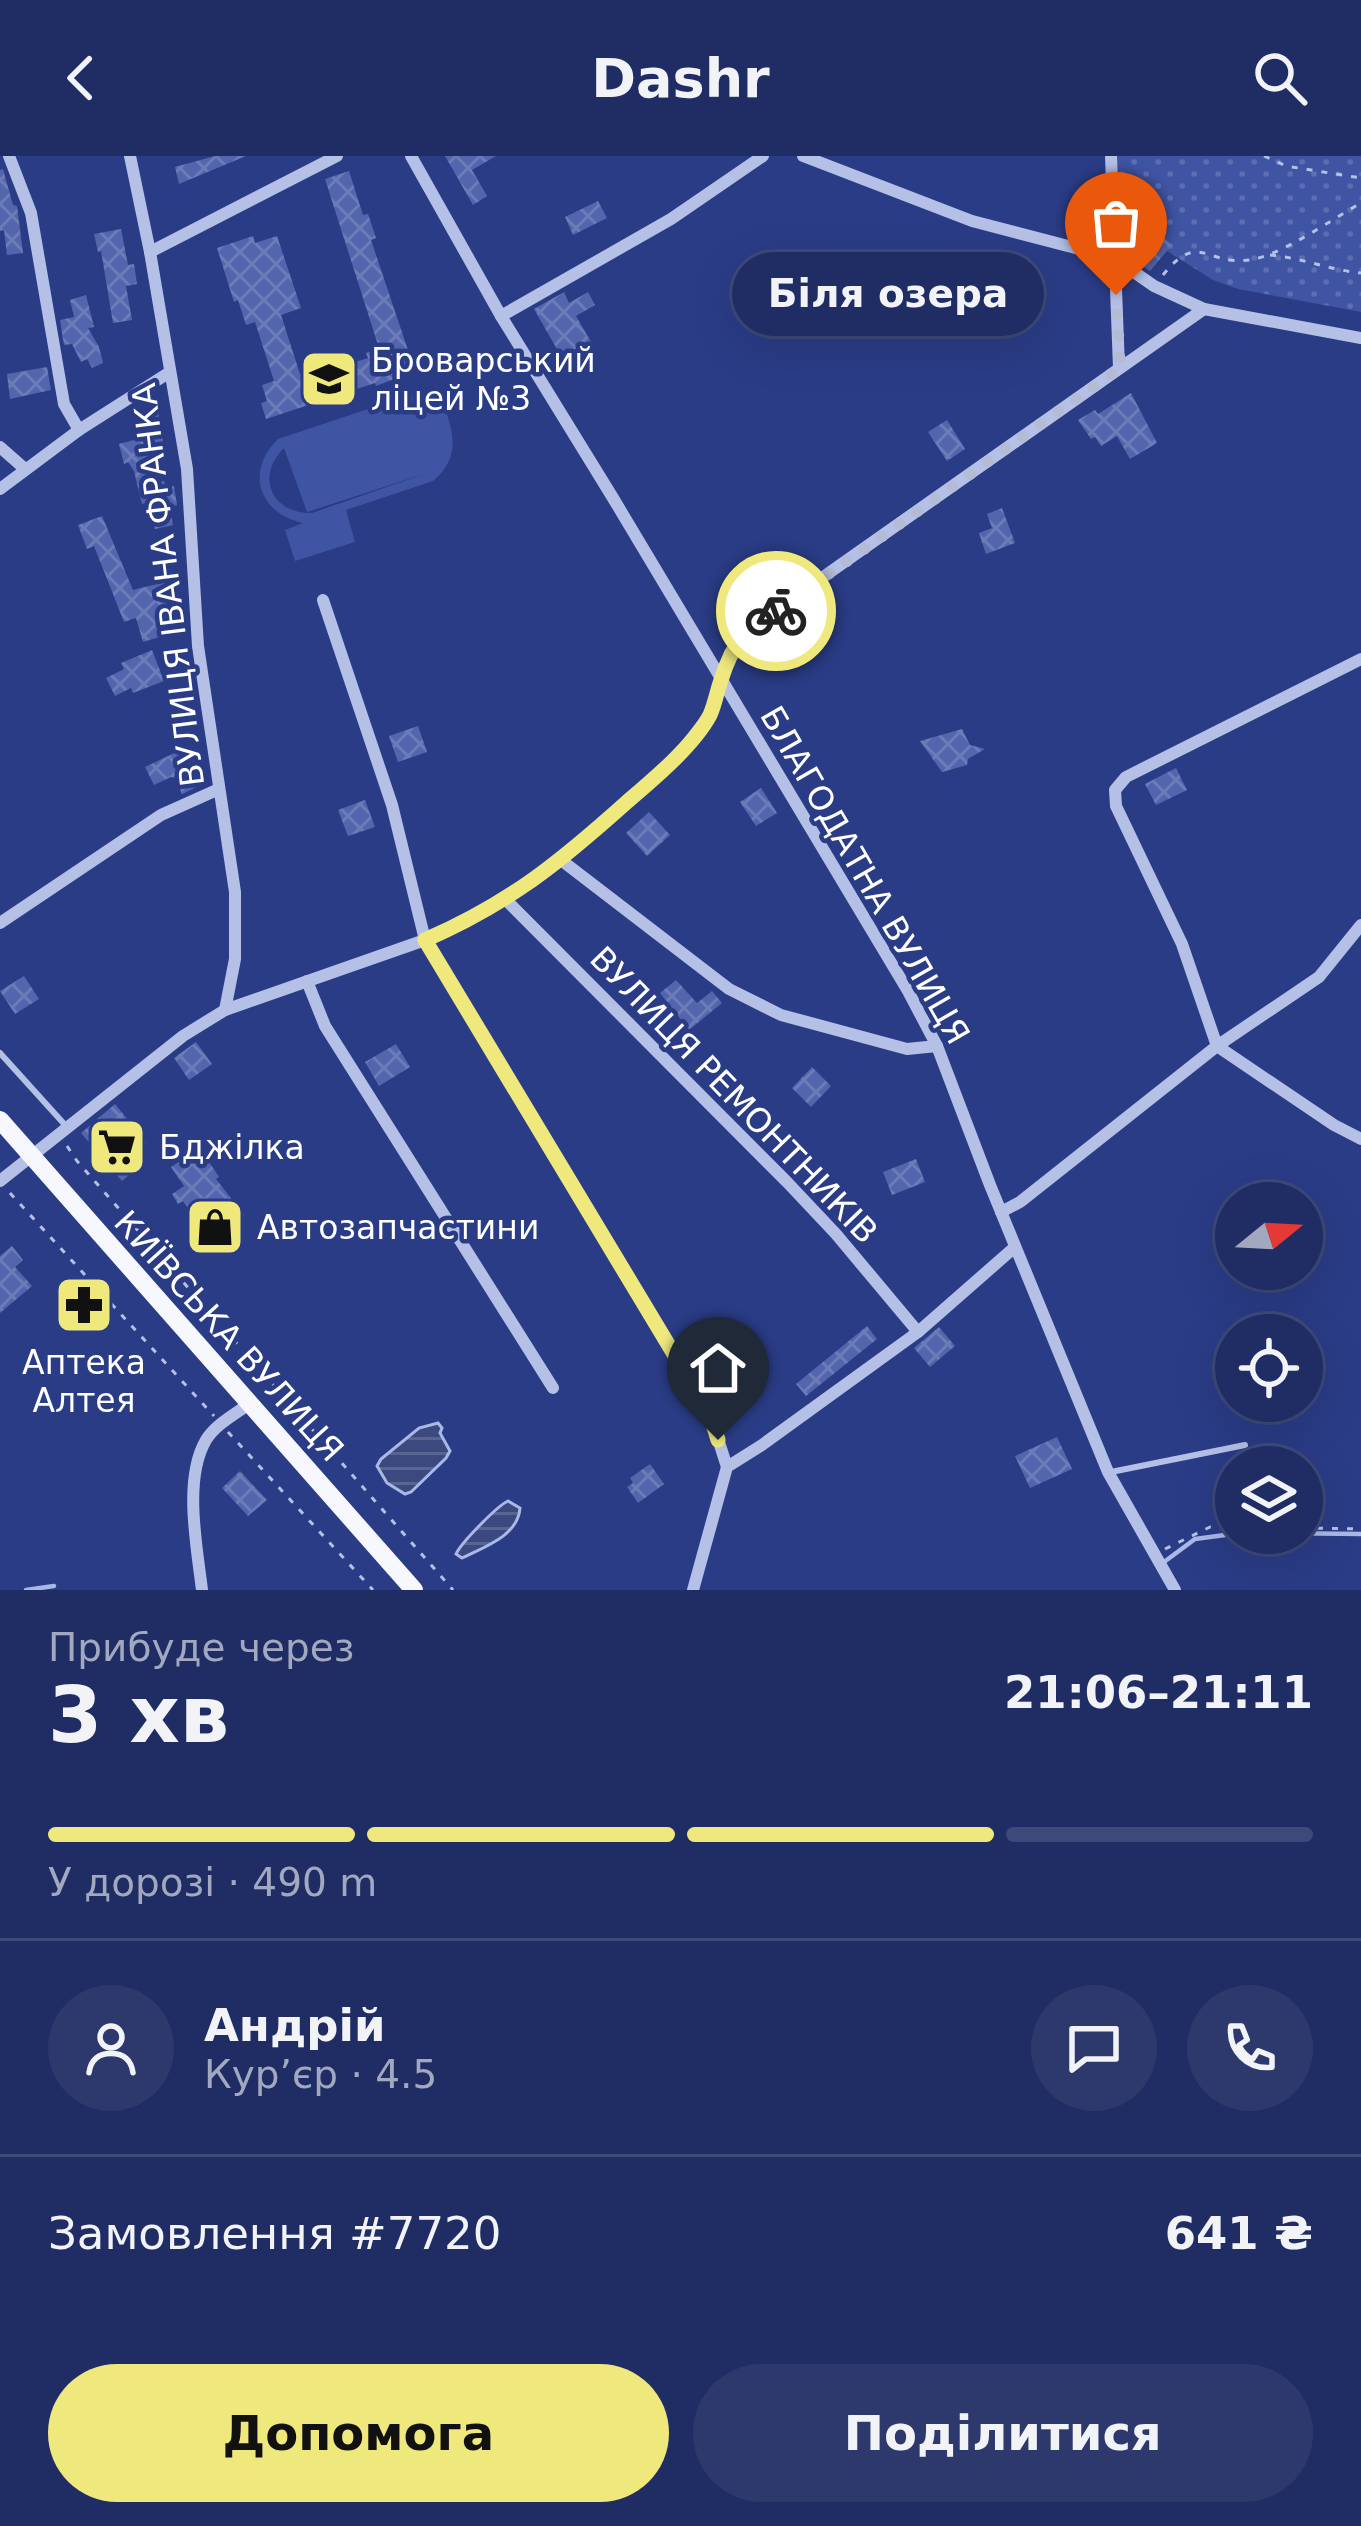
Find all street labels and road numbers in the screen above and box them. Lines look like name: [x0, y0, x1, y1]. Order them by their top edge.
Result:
street label: ВУЛИЦЯ ІВАНА ФРАНКА: [124, 381, 212, 789]
street label: БЛАГОДАТНА ВУЛИЦЯ: [752, 699, 978, 1051]
street label: ВУЛИЦЯ РЕМОНТНИКІВ: [582, 939, 886, 1251]
street label: КИЇВСЬКА ВУЛИЦЯ: [106, 1203, 352, 1469]

